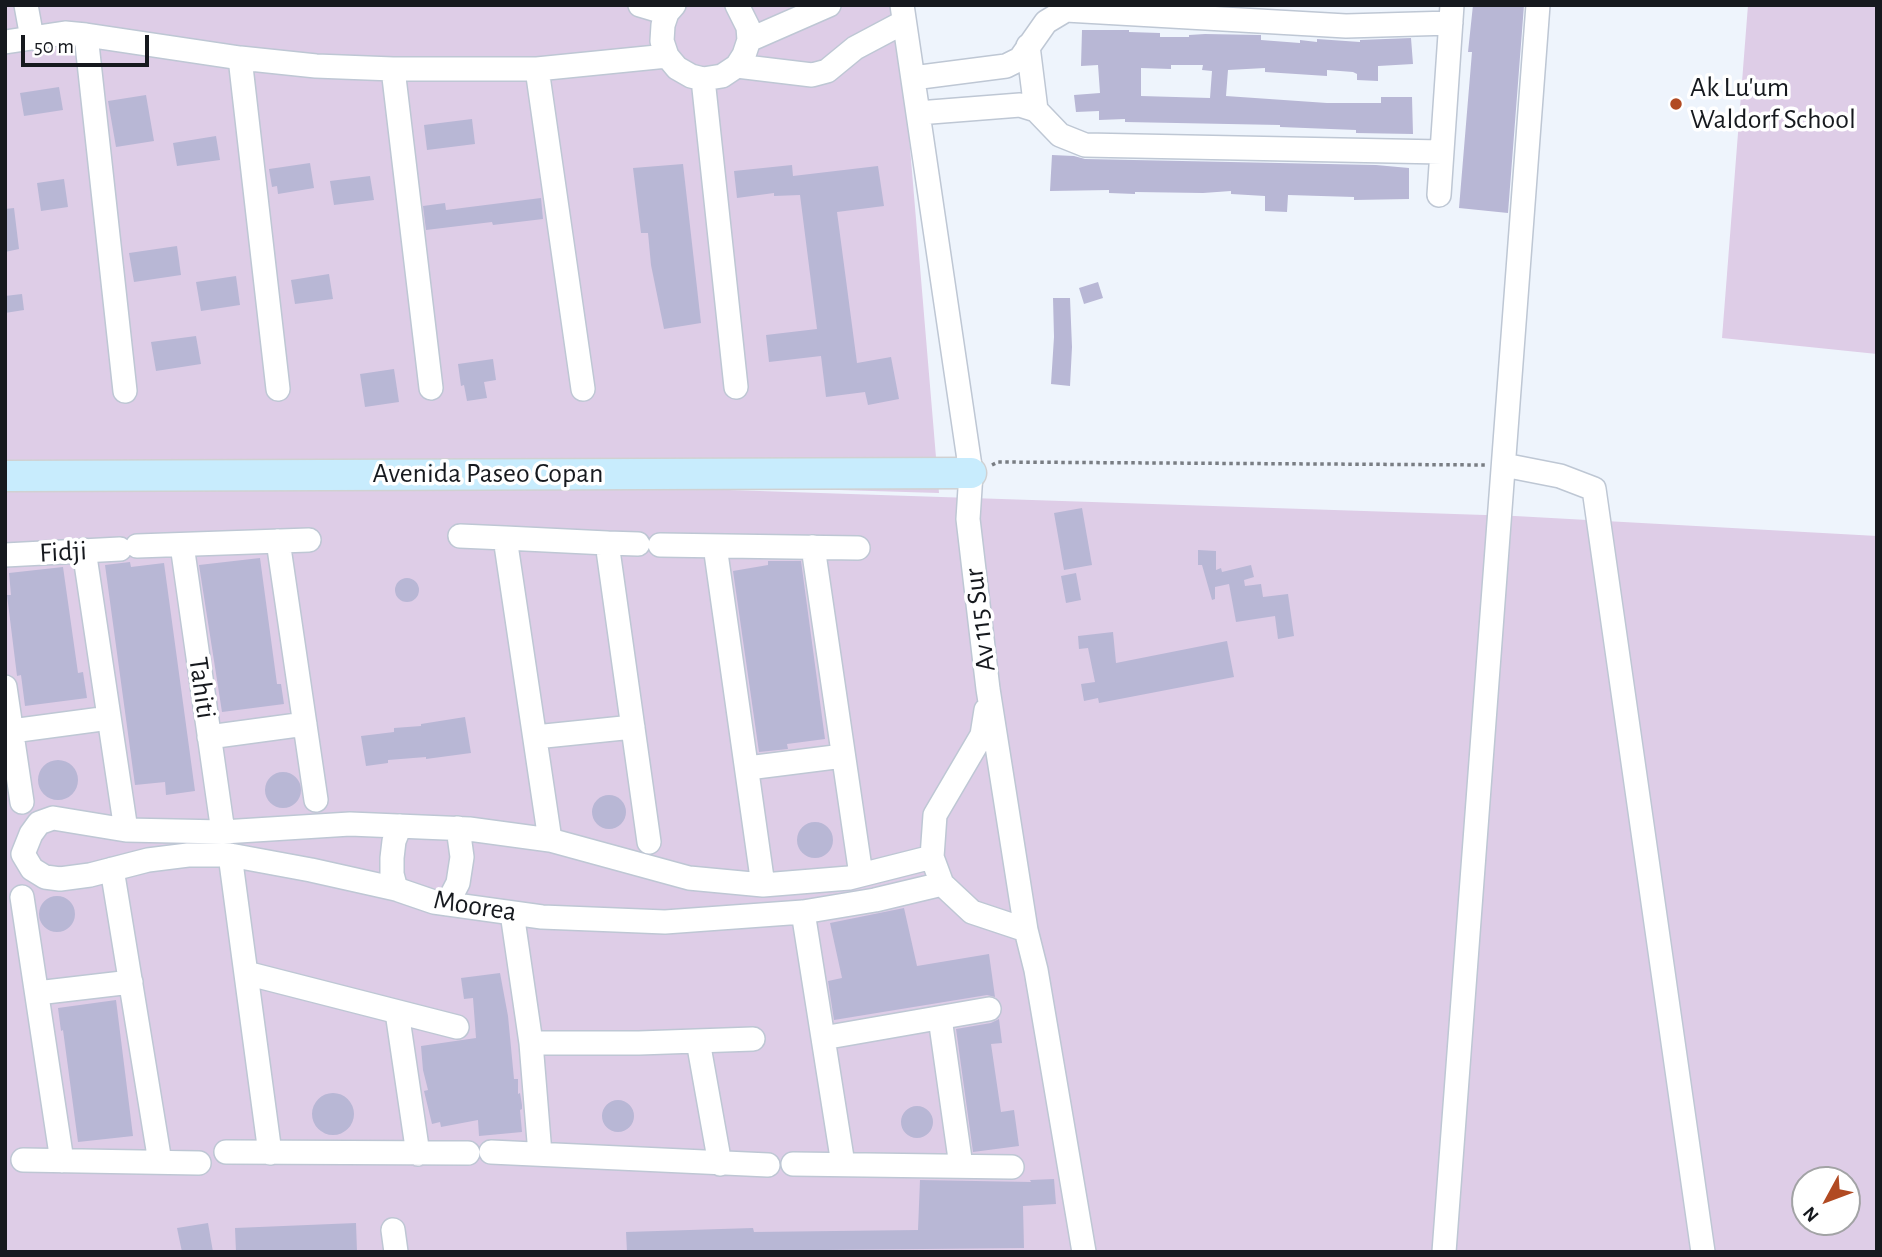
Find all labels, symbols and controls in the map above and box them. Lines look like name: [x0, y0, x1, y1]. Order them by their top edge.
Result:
scale bar: [24, 21, 152, 65]
text: 50 m: [34, 36, 74, 57]
place label: Ak Lu'um Waldorf School: [1690, 71, 1856, 137]
marker: Ak Lu'um Waldorf School: [1668, 96, 1684, 112]
street label: Avenida Paseo Copan: [373, 457, 603, 491]
street label: Fidji: [38, 534, 88, 570]
street label: Av 115 Sur: [957, 566, 1003, 674]
street label: Tahiti: [181, 655, 223, 721]
street label: Moorea: [431, 883, 519, 929]
north arrow: [1791, 1166, 1861, 1236]
text: N: [1800, 1203, 1823, 1225]

